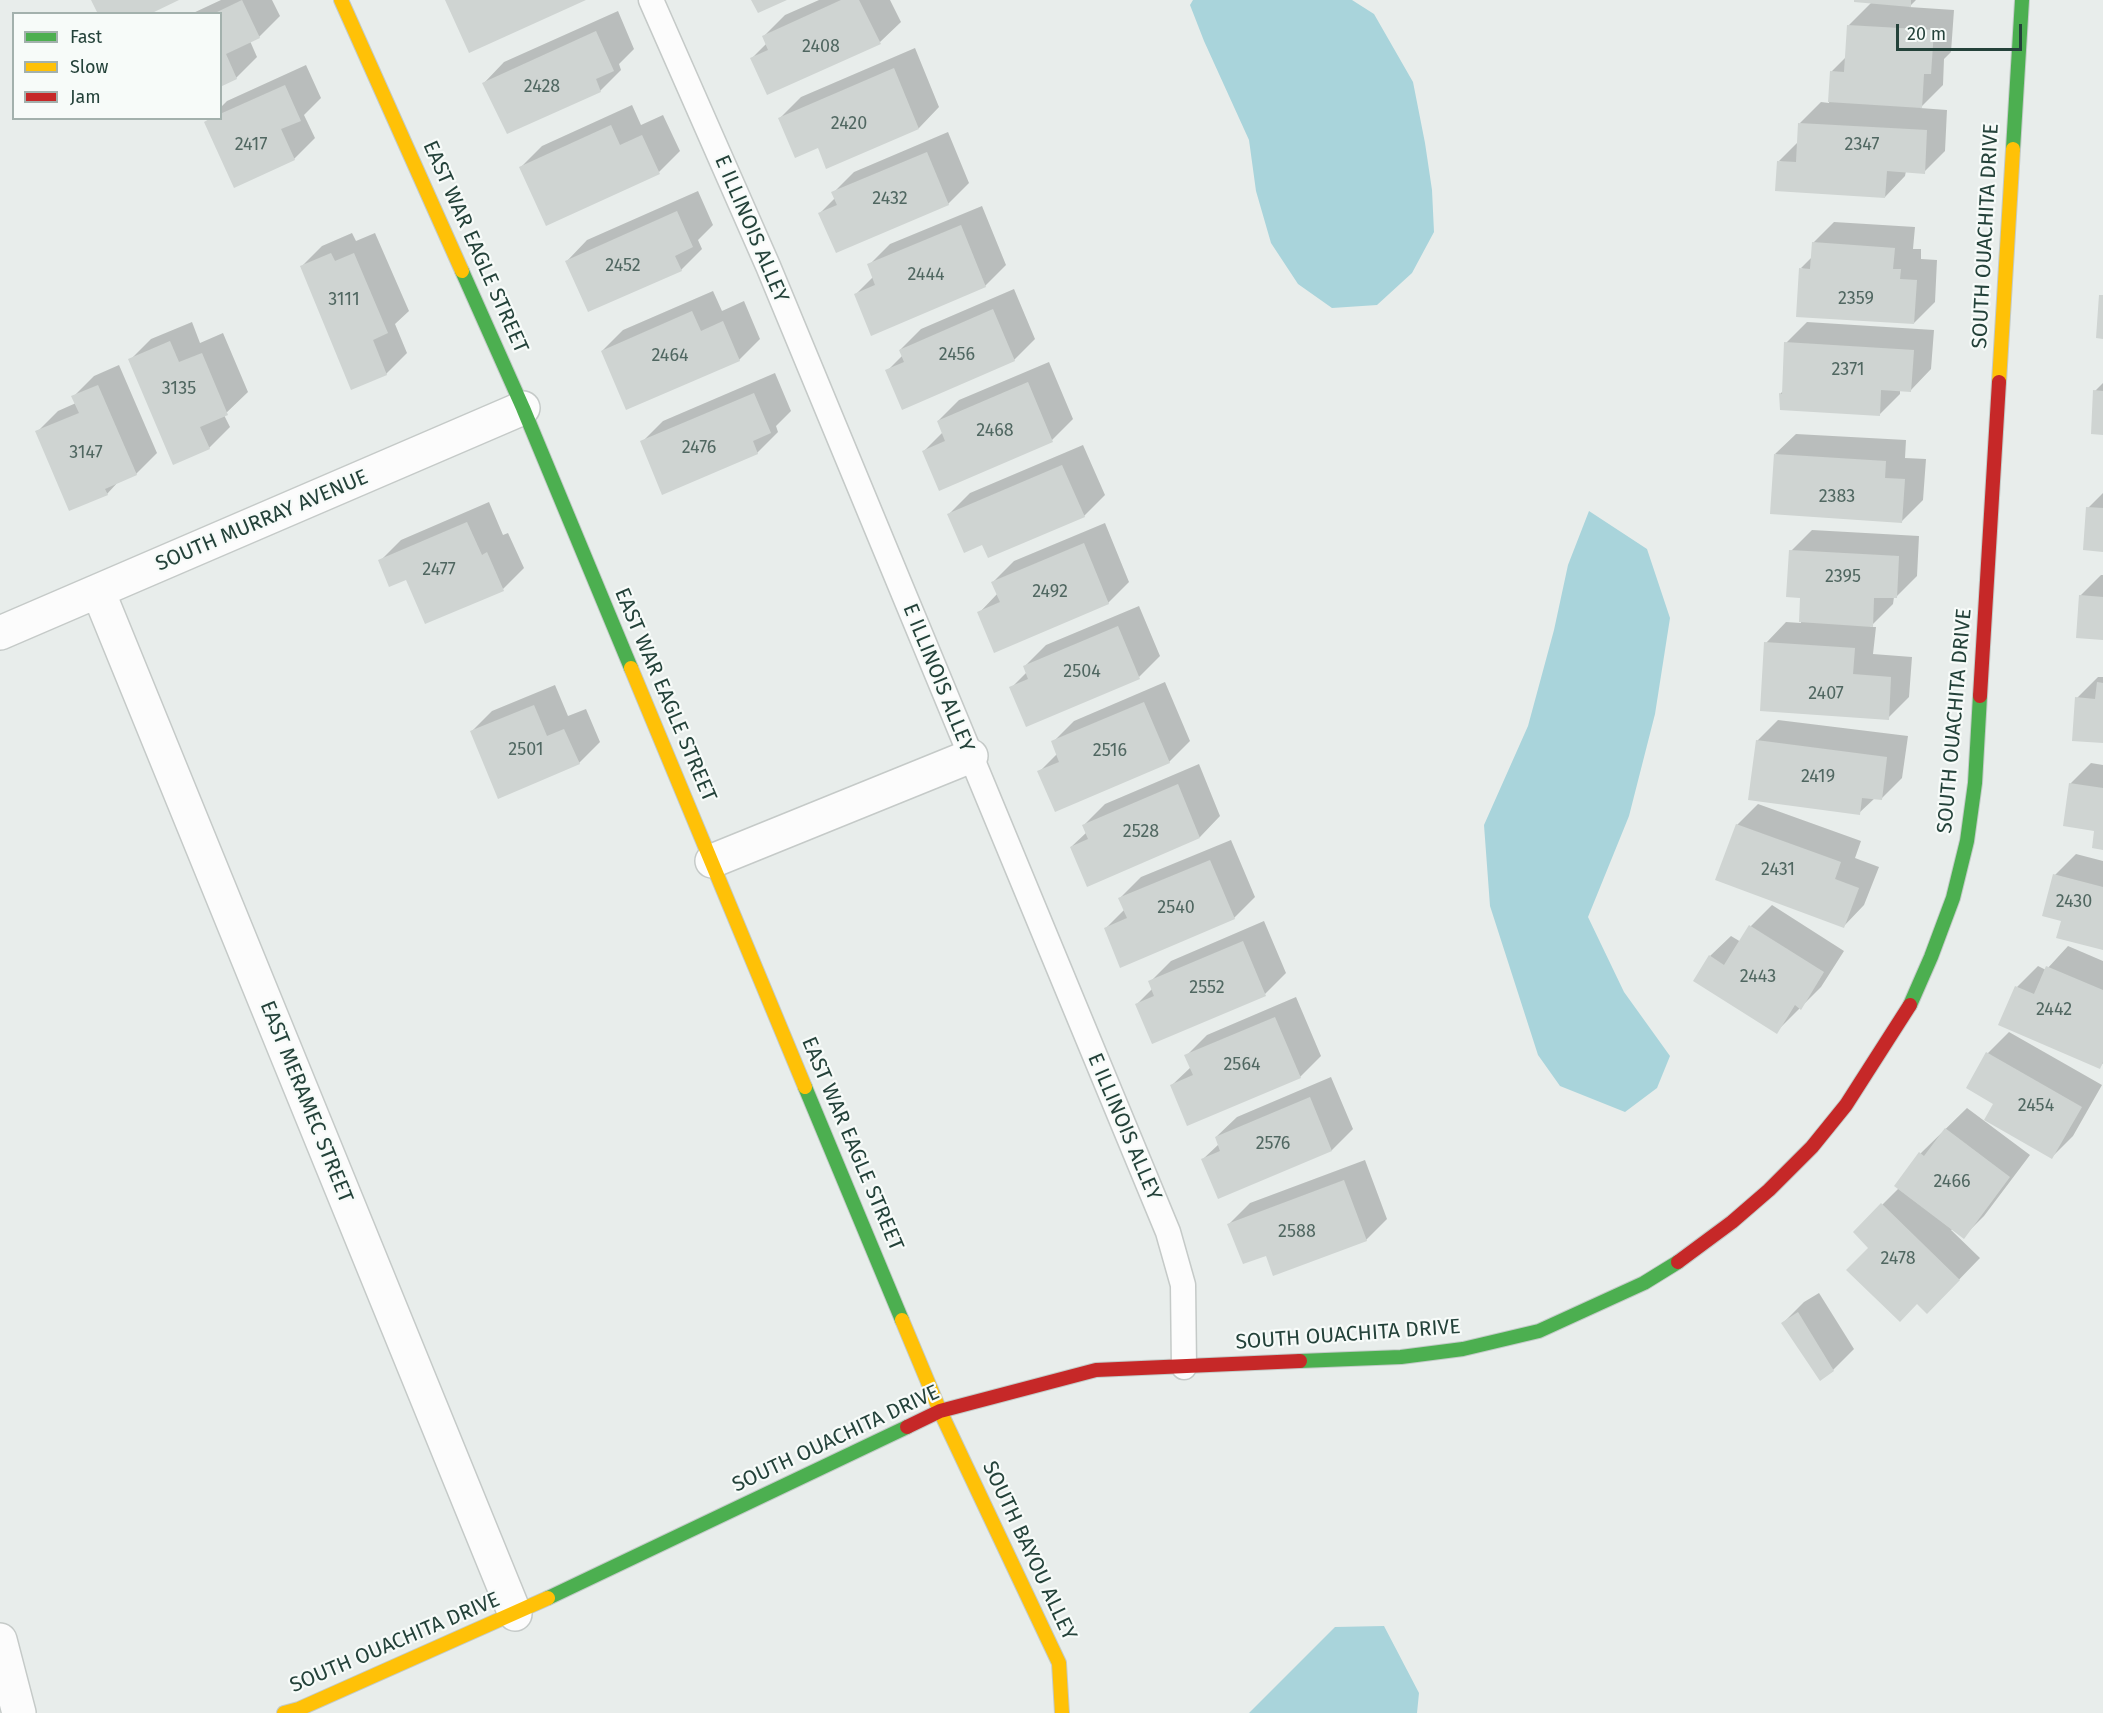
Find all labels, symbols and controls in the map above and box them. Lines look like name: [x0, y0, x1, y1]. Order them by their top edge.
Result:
legend: [12, 12, 222, 120]
scale bar: [1899, 12, 2025, 50]
text: 20 m: [1907, 23, 1946, 45]
text: Fast: [70, 26, 102, 48]
house number: 2408: [802, 36, 840, 58]
text: Slow: [70, 56, 108, 78]
house number: 2428: [524, 76, 560, 98]
text: Jam: [70, 86, 101, 108]
house number: 2420: [831, 113, 867, 135]
street label: SOUTH OUACHITA DRIVE: [1968, 123, 2004, 349]
house number: 2417: [235, 134, 267, 156]
house number: 2347: [1845, 134, 1879, 156]
street label: EAST WAR EAGLE STREET: [417, 137, 533, 357]
street label: E ILLINOIS ALLEY: [709, 151, 793, 307]
house number: 2432: [872, 188, 908, 210]
house number: 2452: [605, 255, 641, 277]
house number: 2444: [907, 264, 945, 286]
house number: 2359: [1838, 288, 1874, 310]
house number: 3111: [328, 289, 360, 311]
house number: 2456: [939, 344, 975, 366]
house number: 2464: [651, 345, 689, 367]
house number: 2371: [1831, 359, 1865, 381]
house number: 3135: [162, 378, 196, 400]
house number: 2468: [976, 420, 1014, 442]
house number: 2476: [682, 437, 716, 459]
house number: 3147: [69, 442, 103, 464]
street label: SOUTH MURRAY AVENUE: [152, 465, 372, 577]
house number: 2383: [1819, 486, 1855, 508]
house number: 2477: [422, 559, 456, 581]
house number: 2395: [1825, 566, 1861, 588]
house number: 2492: [1032, 581, 1068, 603]
street label: EAST WAR EAGLE STREET: [609, 584, 721, 806]
street label: E ILLINOIS ALLEY: [897, 600, 979, 756]
street label: SOUTH OUACHITA DRIVE: [1933, 608, 1977, 834]
house number: 2504: [1063, 661, 1101, 683]
house number: 2407: [1808, 683, 1844, 705]
house number: 2501: [508, 739, 544, 761]
house number: 2516: [1093, 740, 1127, 762]
house number: 2419: [1801, 766, 1835, 788]
house number: 2528: [1123, 821, 1159, 843]
house number: 2431: [1761, 859, 1795, 881]
house number: 2430: [2056, 891, 2092, 913]
house number: 2540: [1157, 897, 1195, 919]
house number: 2443: [1740, 966, 1776, 988]
house number: 2552: [1189, 977, 1225, 999]
street label: EAST MERAMEC STREET: [254, 997, 358, 1207]
house number: 2442: [2036, 999, 2072, 1021]
street label: EAST WAR EAGLE STREET: [796, 1033, 908, 1255]
street label: E ILLINOIS ALLEY: [1082, 1049, 1166, 1205]
house number: 2564: [1223, 1054, 1261, 1076]
house number: 2454: [2018, 1095, 2054, 1117]
house number: 2576: [1256, 1133, 1290, 1155]
house number: 2466: [1933, 1171, 1971, 1193]
house number: 2588: [1278, 1221, 1316, 1243]
house number: 2478: [1880, 1248, 1916, 1270]
street label: SOUTH OUACHITA DRIVE: [1235, 1315, 1461, 1355]
street label: SOUTH OUACHITA DRIVE: [728, 1380, 944, 1498]
street label: SOUTH BAYOU ALLEY: [976, 1457, 1082, 1645]
street label: SOUTH OUACHITA DRIVE: [286, 1587, 504, 1699]

